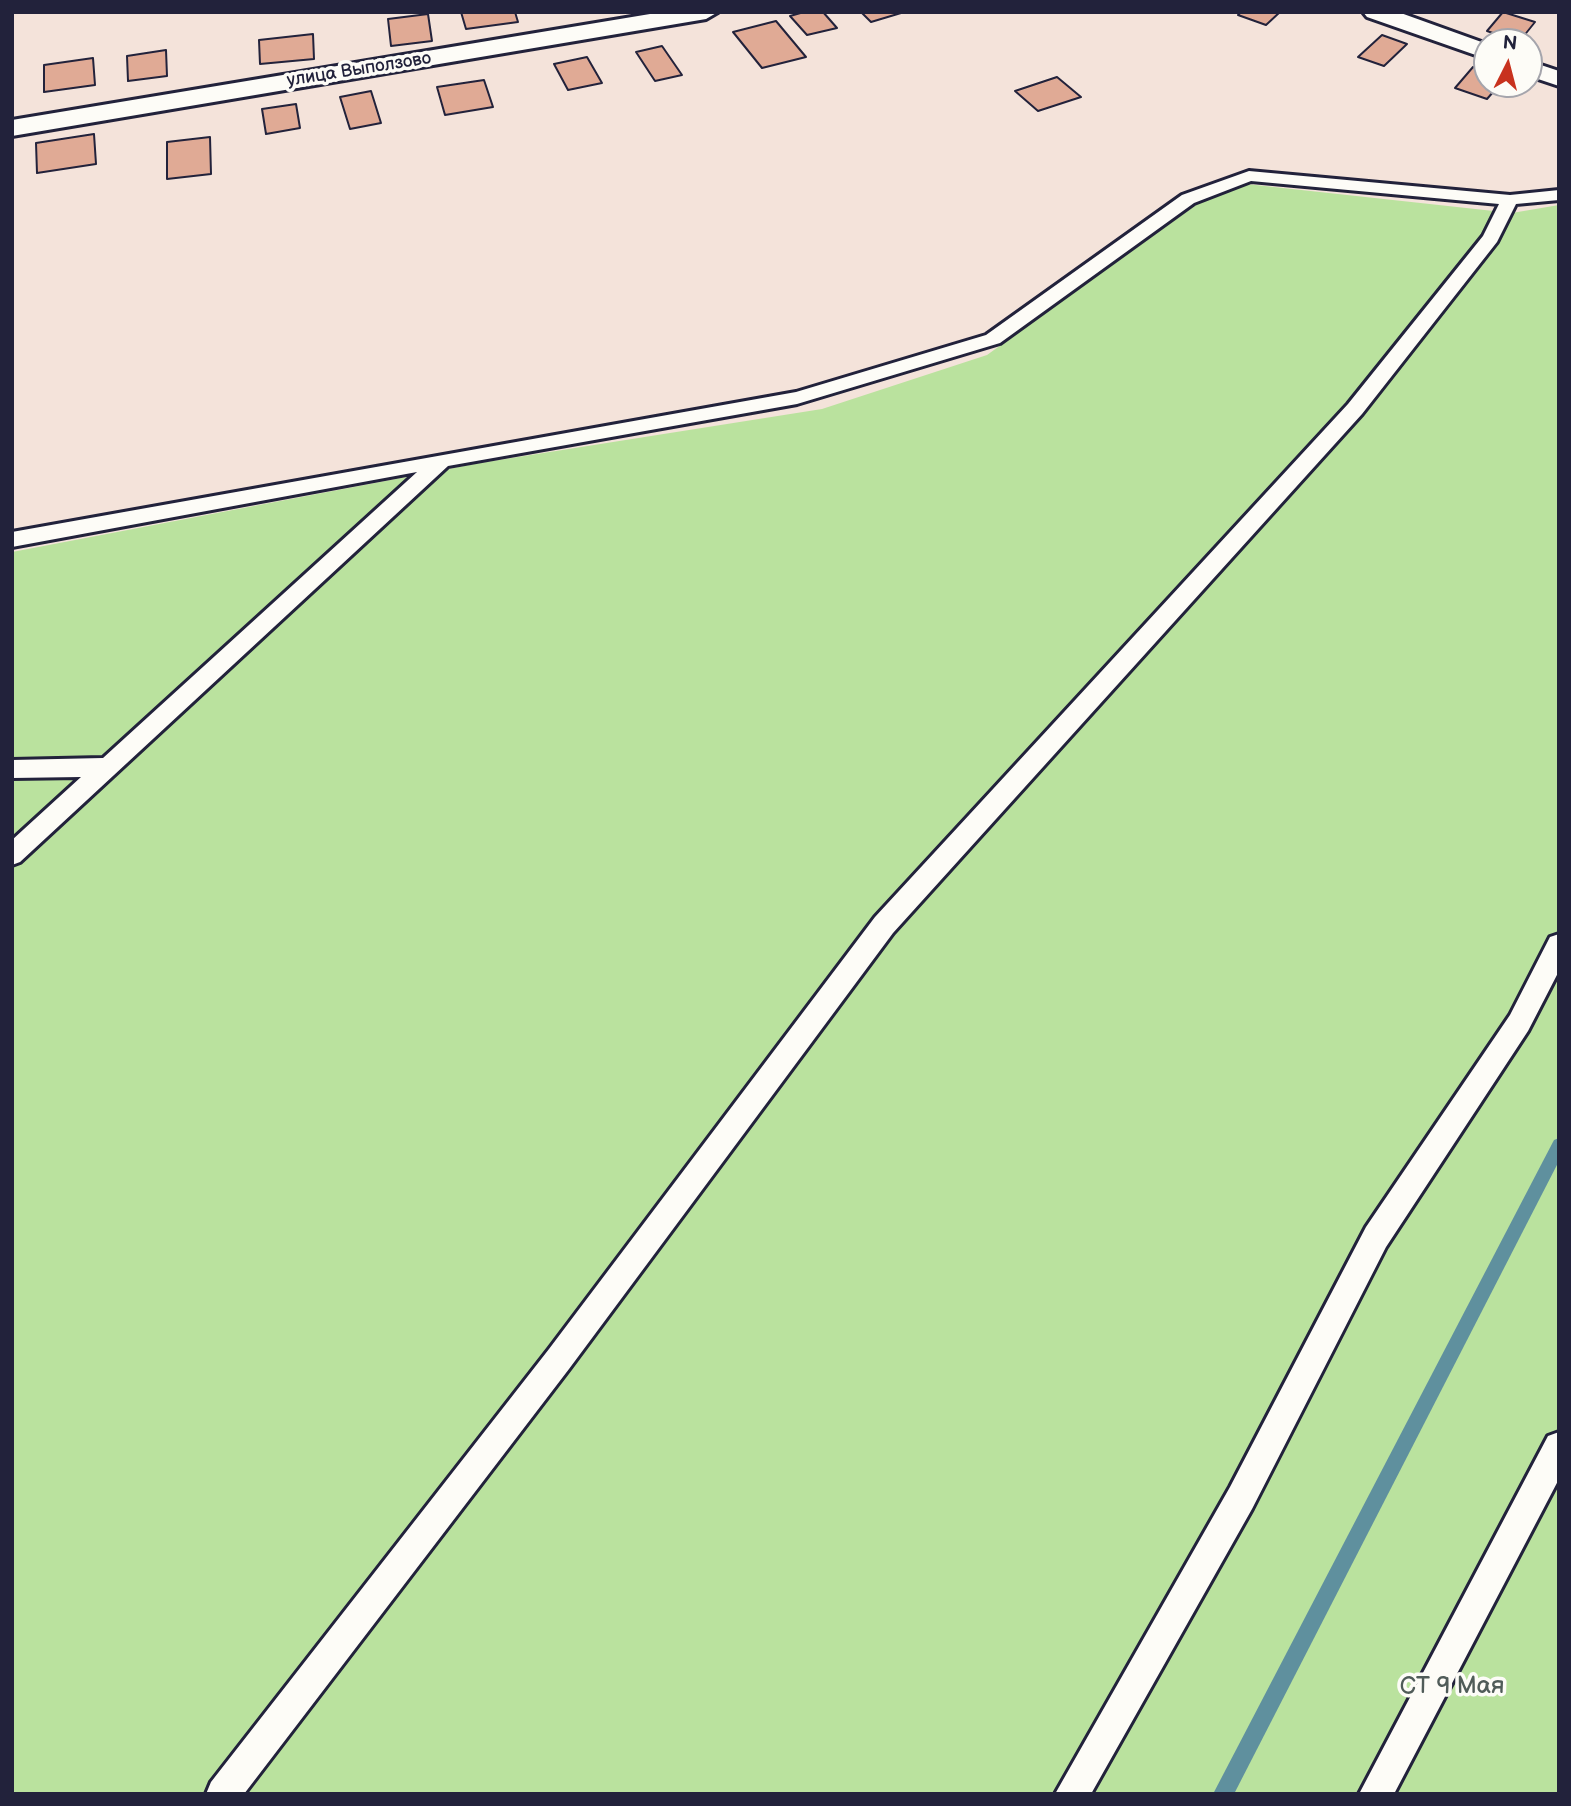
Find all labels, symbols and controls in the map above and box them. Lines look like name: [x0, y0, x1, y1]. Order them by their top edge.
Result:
north arrow: [1473, 28, 1543, 98]
text: N: [1502, 31, 1518, 56]
street label: улица Выползово: [285, 48, 433, 92]
park label: СТ 9 Мая: [1400, 1673, 1504, 1701]

